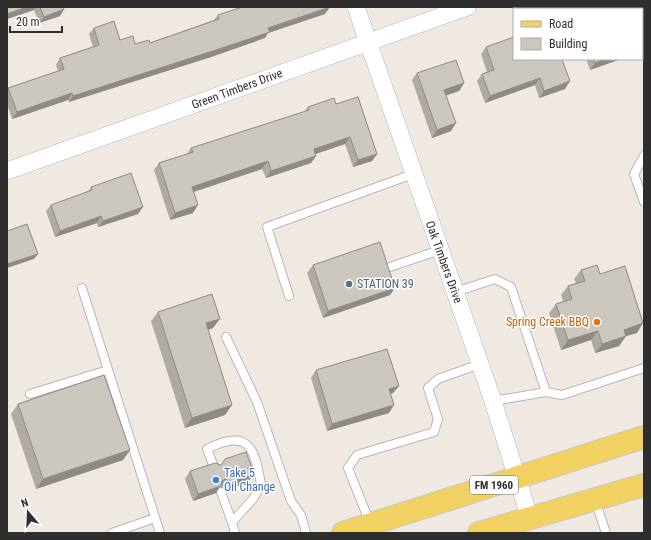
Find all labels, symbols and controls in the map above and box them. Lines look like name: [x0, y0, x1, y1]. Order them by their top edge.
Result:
scale bar: [10, 8, 62, 34]
legend: [513, 8, 643, 60]
text: 20 m: [16, 15, 40, 29]
text: Road: [549, 17, 573, 31]
text: Building: [549, 37, 587, 51]
street label: Green Timbers Drive: [190, 66, 285, 112]
street label: Oak Timbers Drive: [423, 219, 465, 305]
place label: STATION 39: [357, 277, 414, 291]
marker: STATION 39: [344, 279, 354, 289]
place label: Spring Creek BBQ: [506, 315, 589, 329]
marker: Spring Creek BBQ: [592, 317, 602, 327]
place label: Take 5 Oil Change: [224, 466, 276, 494]
marker: Take 5 Oil Change: [211, 475, 221, 485]
road number: FM 1960: [470, 476, 518, 494]
north arrow: [8, 492, 48, 532]
text: N: [20, 496, 30, 510]

